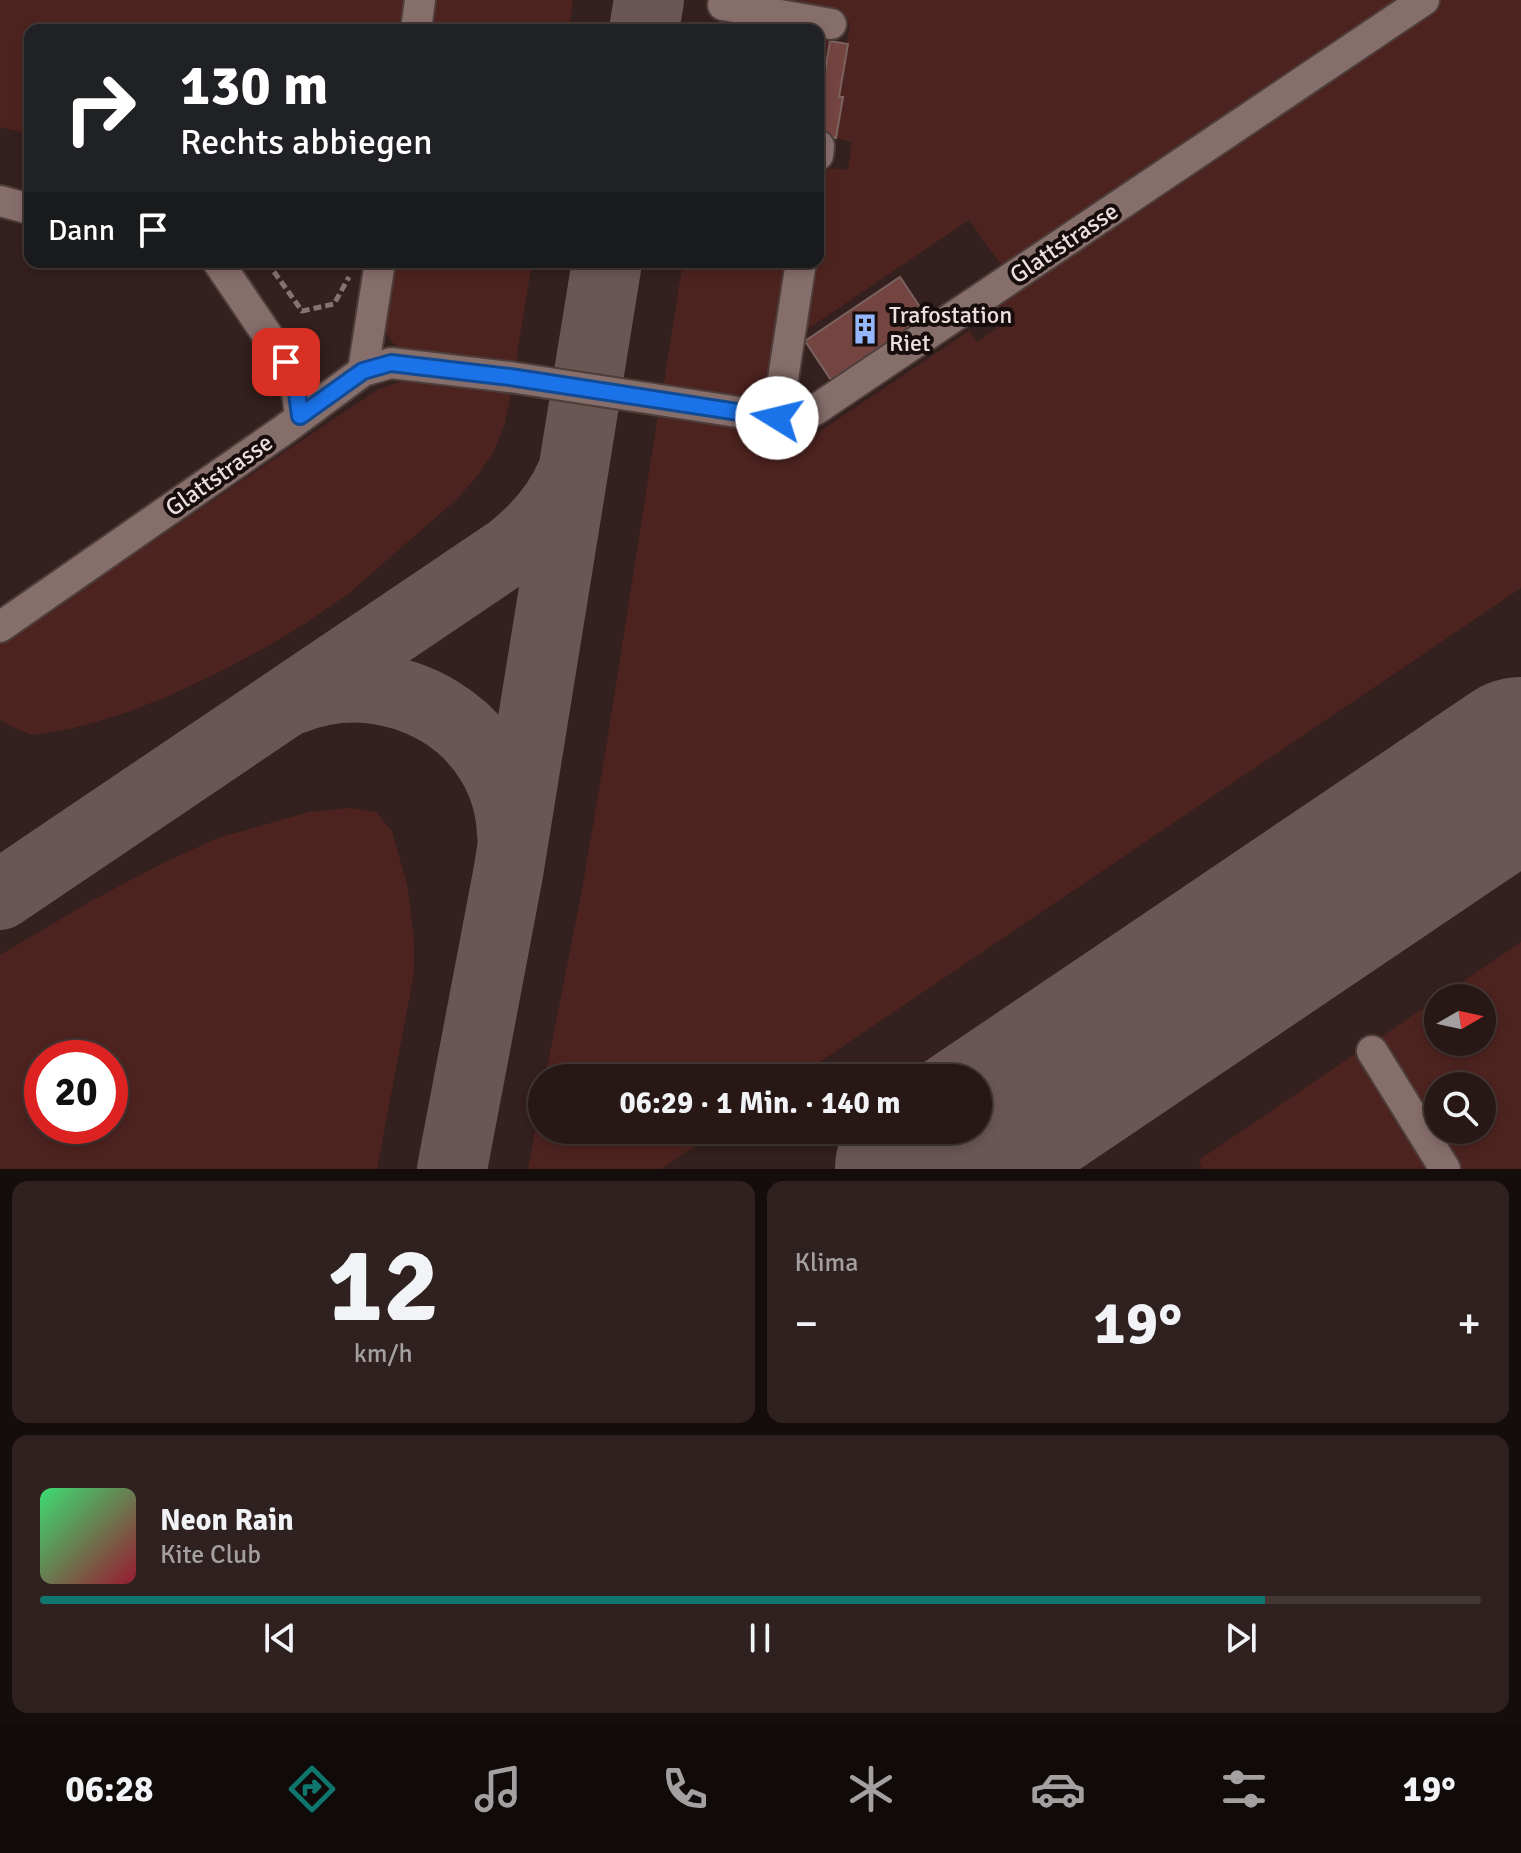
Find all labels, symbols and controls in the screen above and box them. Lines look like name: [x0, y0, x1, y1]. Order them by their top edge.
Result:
text: 130 m: [180, 51, 328, 120]
icon: right: [48, 56, 152, 160]
text: Rechts abbiegen: [180, 120, 433, 165]
street label: Glattstrasse: [1004, 196, 1124, 290]
icon: arrive: [131, 208, 175, 252]
text: Dann: [48, 212, 115, 249]
place label: Trafostation Riet: [889, 300, 1012, 358]
building icon: Trafostation Riet: [848, 312, 882, 346]
pin: [252, 328, 320, 396]
icon: arrive: [264, 340, 308, 384]
position arrow: [735, 376, 819, 460]
street label: Glattstrasse: [160, 427, 278, 523]
north arrow: [1424, 984, 1496, 1056]
map controls: [1424, 984, 1496, 1144]
speed limit sign: 20: [24, 1040, 128, 1144]
button: search: [1424, 1072, 1496, 1144]
text: 06:29 · 1 Min. · 140 m: [619, 1085, 901, 1122]
text: 12: [327, 1222, 439, 1350]
text: Klima: [795, 1247, 858, 1279]
text: 19°: [1093, 1287, 1182, 1361]
text: −: [795, 1297, 818, 1351]
text: +: [1457, 1297, 1481, 1351]
text: km/h: [354, 1338, 413, 1370]
text: Neon Rain: [160, 1502, 294, 1539]
text: Kite Club: [160, 1539, 261, 1571]
icon: previous: [258, 1616, 302, 1660]
icon: pause: [738, 1616, 782, 1660]
icon: next: [1219, 1616, 1263, 1660]
icon: directions: [284, 1761, 340, 1817]
icon: music: [470, 1761, 526, 1817]
icon: phone: [657, 1761, 713, 1817]
icon: climate: [843, 1761, 899, 1817]
icon: car: [1030, 1761, 1086, 1817]
icon: filters: [1216, 1761, 1272, 1817]
text: 06:28: [65, 1767, 154, 1812]
text: 19°: [1402, 1767, 1456, 1812]

